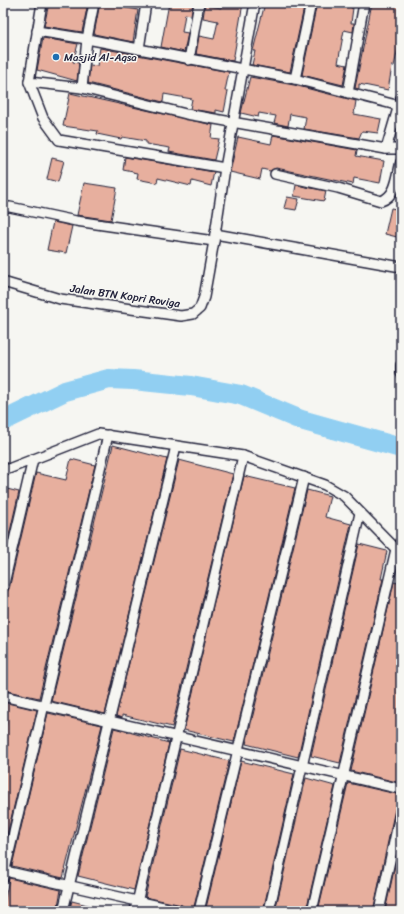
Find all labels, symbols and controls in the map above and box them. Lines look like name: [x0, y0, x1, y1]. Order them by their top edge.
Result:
place label: Masjid Al-Aqsa: [64, 48, 137, 67]
marker: Masjid Al-Aqsa: [51, 52, 61, 62]
street label: Jalan BTN Kopri Roviga: [68, 279, 182, 313]

